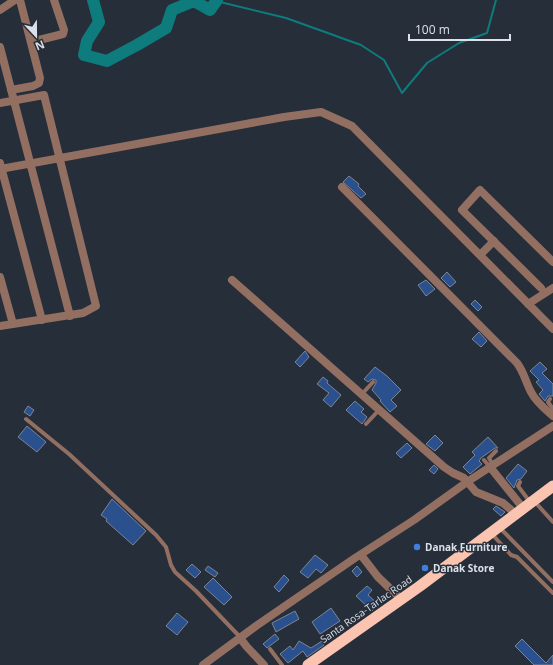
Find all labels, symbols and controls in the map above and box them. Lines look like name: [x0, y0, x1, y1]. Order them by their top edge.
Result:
north arrow: [16, 16, 56, 56]
scale bar: [409, 16, 510, 42]
text: 100 m: [415, 21, 450, 38]
text: N: [33, 37, 47, 54]
place label: Danak Furniture: [425, 540, 508, 554]
marker: Danak Furniture: [412, 542, 422, 552]
place label: Danak Store: [433, 561, 494, 575]
marker: Danak Store: [420, 563, 430, 573]
street label: Santa Rosa-Tarlac Road: [317, 572, 415, 646]

